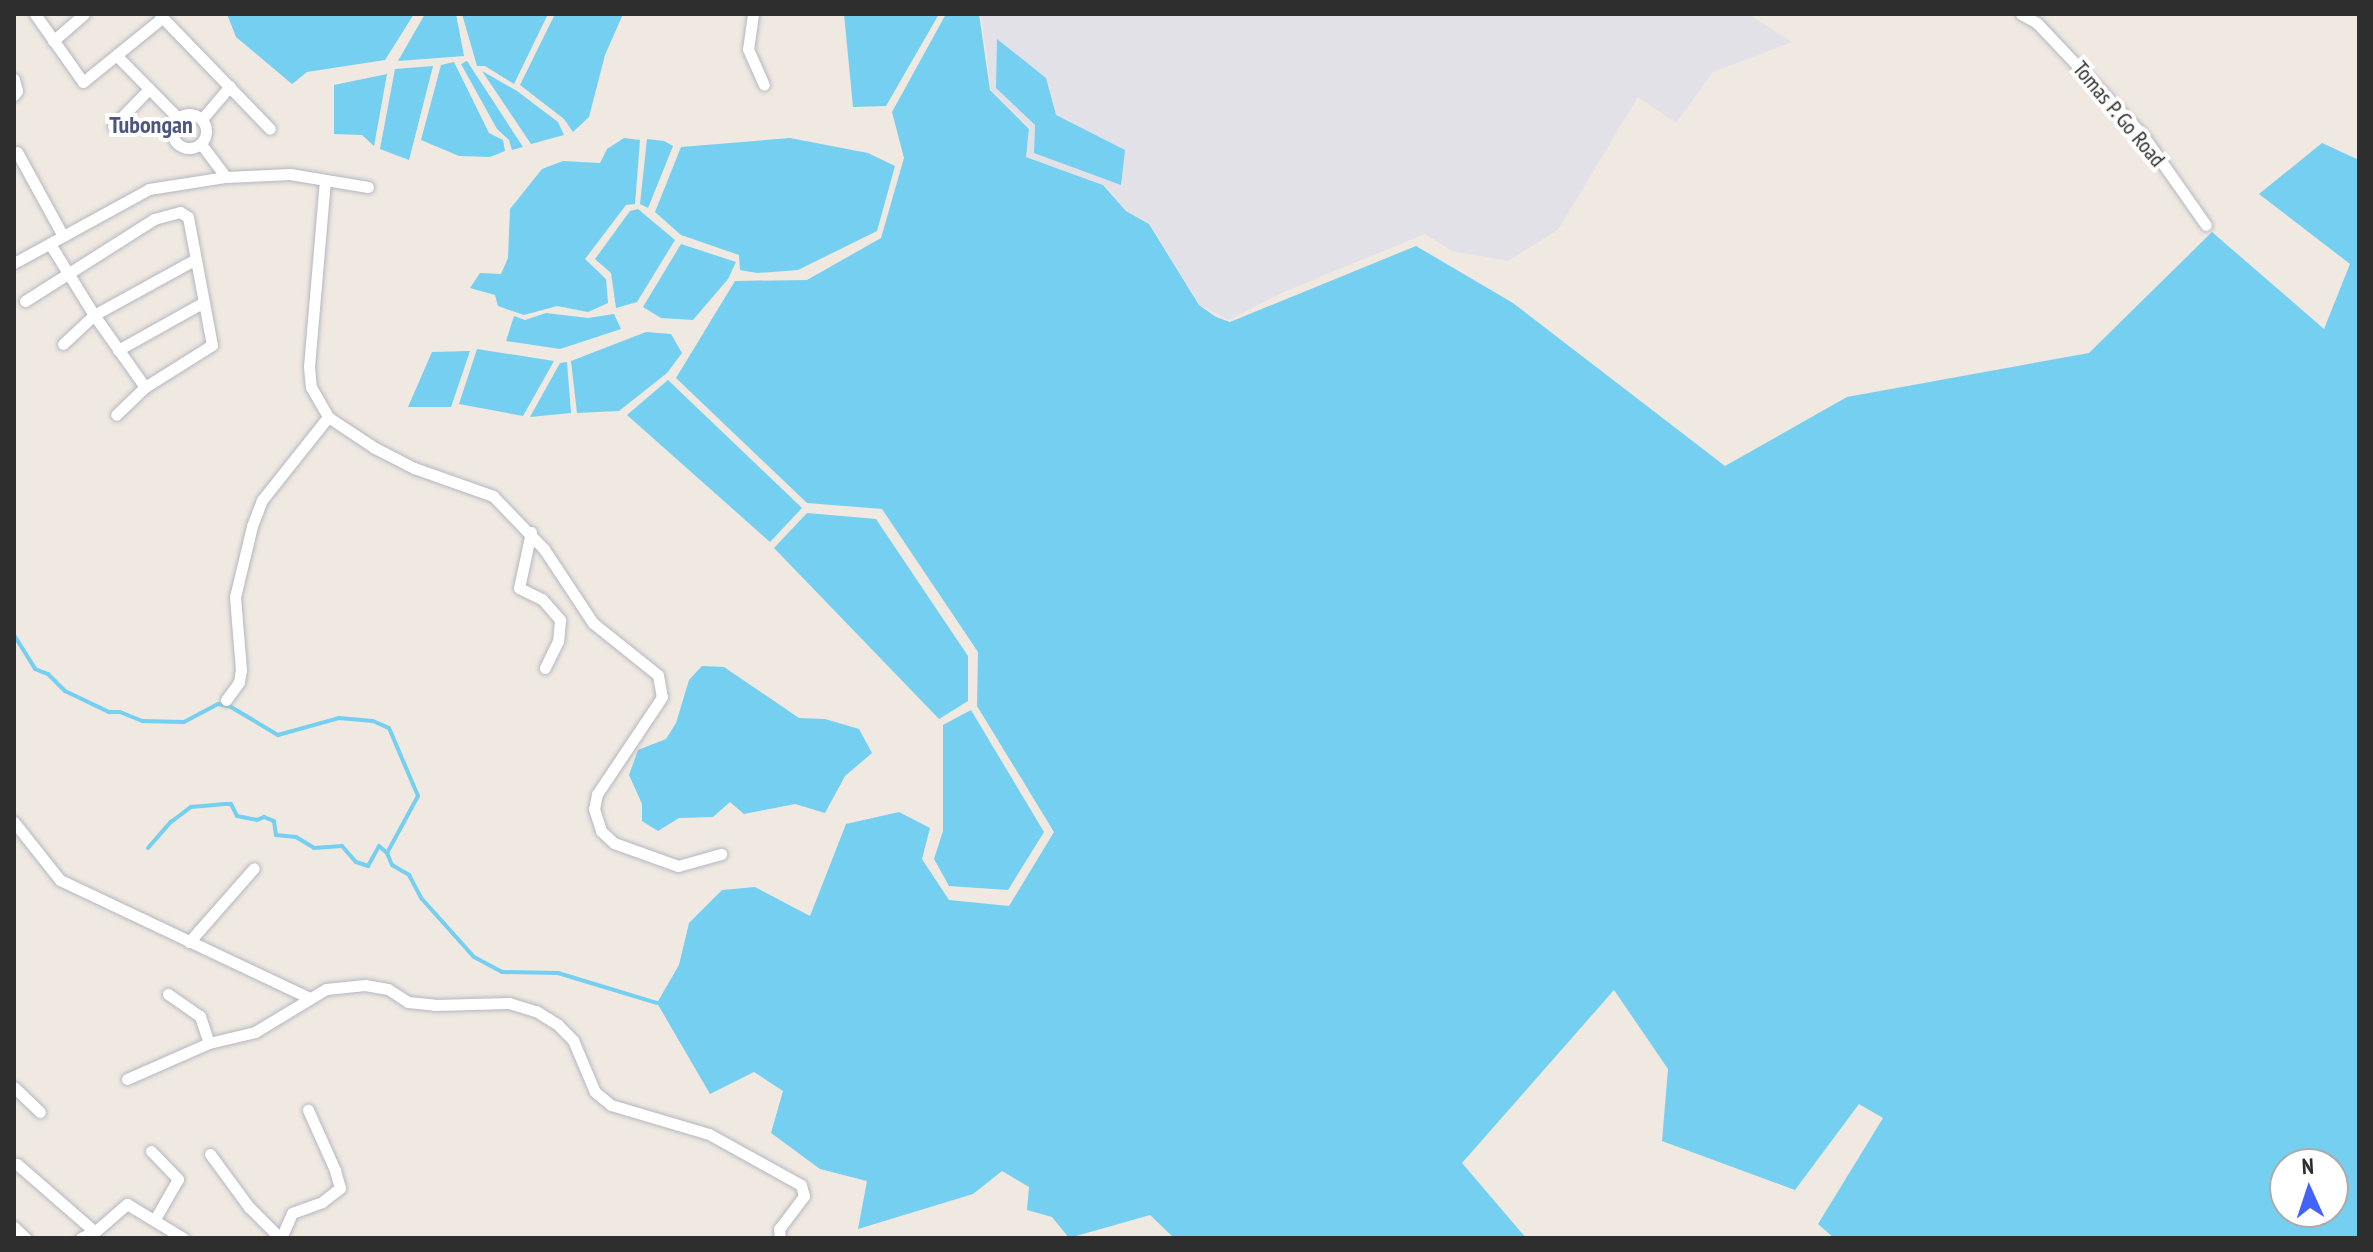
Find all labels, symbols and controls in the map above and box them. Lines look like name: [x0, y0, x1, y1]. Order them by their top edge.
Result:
street label: Tomas P. Go Road: [2067, 55, 2171, 173]
district label: Tubongan: [109, 111, 193, 139]
north arrow: [2269, 1148, 2349, 1228]
text: N: [2301, 1152, 2315, 1180]

